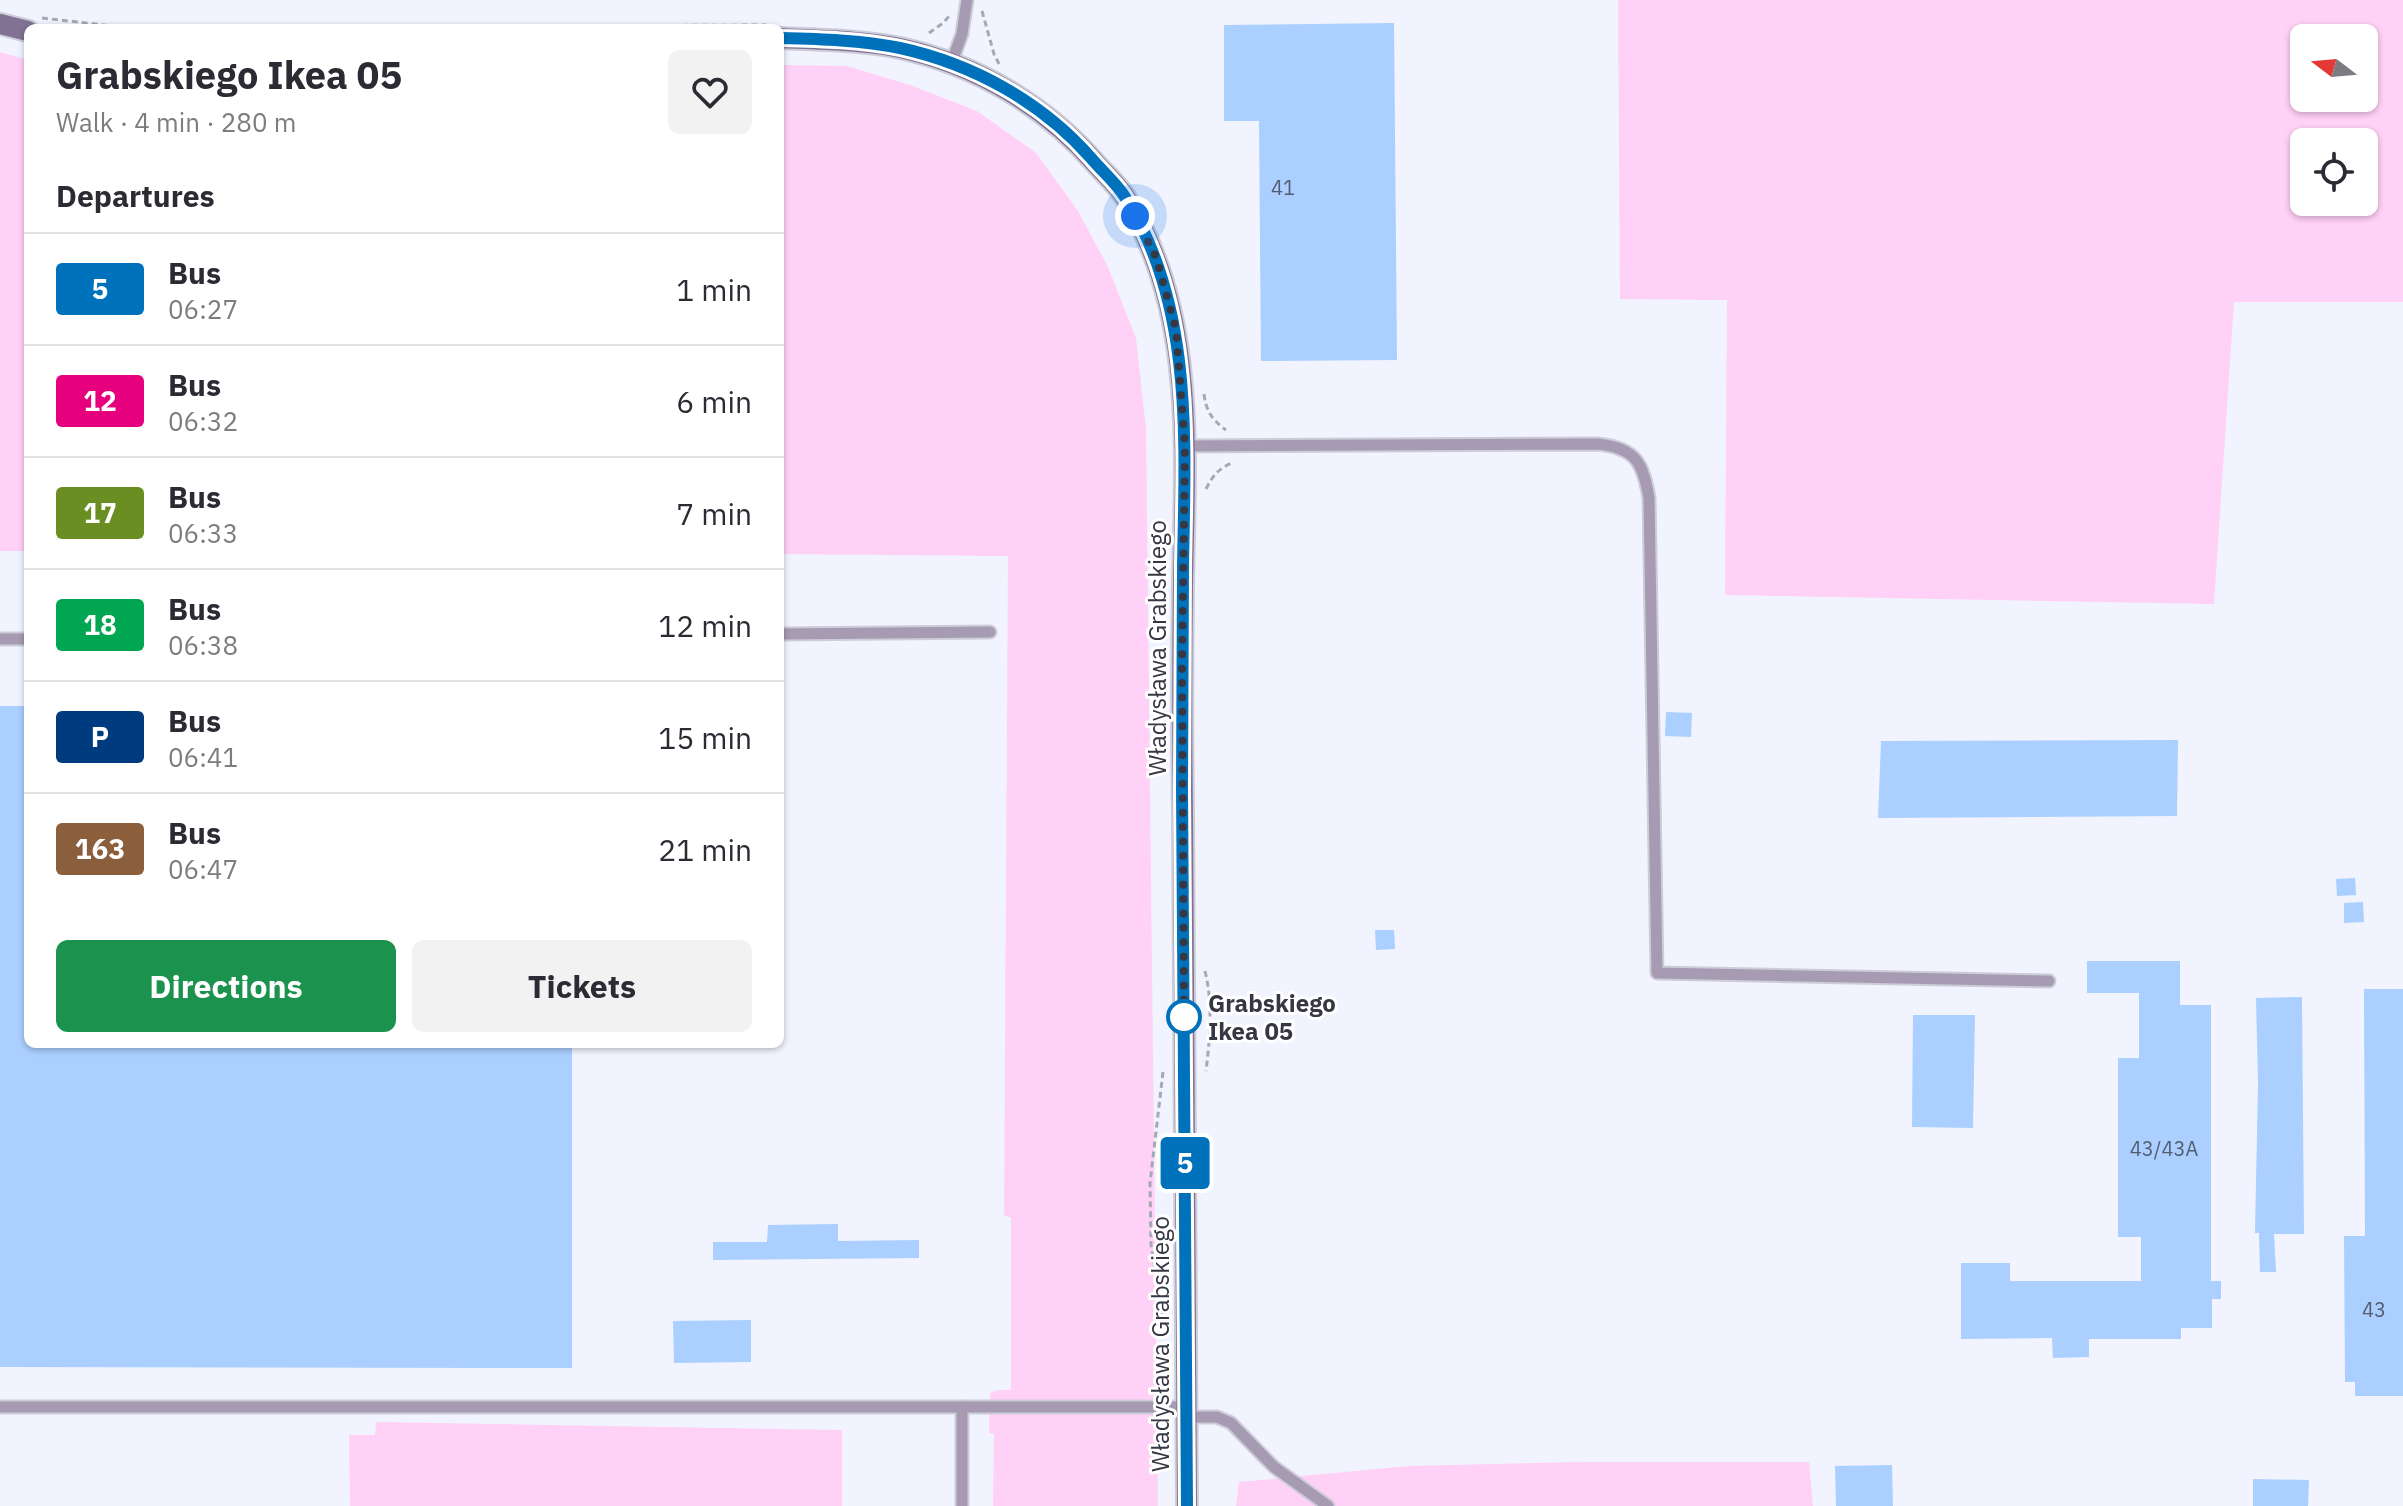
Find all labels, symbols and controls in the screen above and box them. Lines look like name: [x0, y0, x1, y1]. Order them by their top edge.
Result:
north arrow: [2290, 24, 2378, 112]
map controls: [2290, 24, 2378, 216]
text: Grabskiego Ikea 05: [56, 50, 402, 99]
button: heart: [668, 50, 752, 134]
text: Walk · 4 min · 280 m: [56, 105, 296, 139]
button: locate: [2290, 128, 2378, 216]
house number: 41: [1271, 174, 1295, 201]
text: Departures: [56, 176, 215, 215]
your location: [1115, 196, 1155, 236]
text: Bus: [168, 253, 221, 292]
text: 5: [92, 270, 108, 307]
text: 1 min: [676, 270, 752, 309]
text: 06:27: [168, 292, 238, 326]
text: Bus: [168, 365, 221, 404]
text: 12: [83, 382, 117, 419]
text: 6 min: [676, 382, 752, 421]
text: 06:32: [168, 404, 238, 438]
text: Bus: [168, 477, 221, 516]
text: 17: [83, 494, 117, 531]
text: 7 min: [676, 494, 752, 533]
text: 06:33: [168, 516, 238, 550]
street label: Władysława Grabskiego: [1141, 520, 1173, 776]
text: Bus: [168, 589, 221, 628]
text: 18: [83, 606, 117, 643]
text: 12 min: [658, 606, 752, 645]
text: 06:38: [168, 628, 238, 662]
text: Bus: [168, 701, 221, 740]
text: P: [91, 718, 109, 755]
text: 15 min: [658, 718, 752, 757]
text: 06:41: [168, 740, 238, 774]
text: Bus: [168, 813, 221, 852]
text: 163: [75, 830, 125, 867]
text: 21 min: [658, 830, 752, 869]
text: 06:47: [168, 852, 238, 886]
button: Directions: [56, 940, 396, 1032]
button: Tickets: [412, 940, 752, 1032]
place label: Grabskiego Ikea 05: [1208, 987, 1336, 1047]
marker: Grabskiego Ikea 05: [1167, 1000, 1201, 1034]
house number: 43/43A: [2130, 1135, 2198, 1162]
line badge: 5: [1159, 1137, 1211, 1189]
text: 5: [1177, 1144, 1193, 1181]
street label: Władysława Grabskiego: [1144, 1216, 1176, 1472]
house number: 43: [2362, 1296, 2386, 1323]

